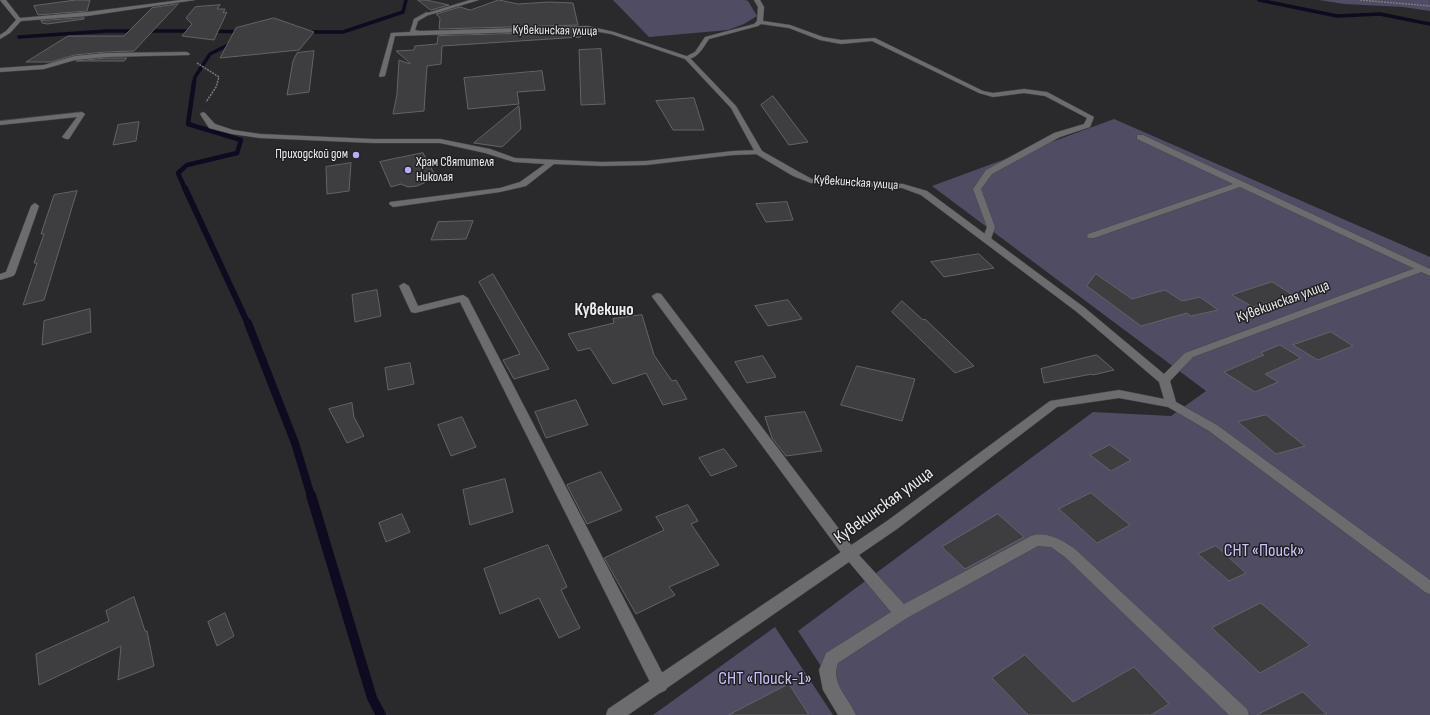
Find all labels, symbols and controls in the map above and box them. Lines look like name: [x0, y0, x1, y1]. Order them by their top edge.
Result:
street label: Кувекинская улица: [513, 22, 597, 40]
place label: Приходской дом: [275, 147, 348, 163]
marker: Приходской дом: [351, 150, 361, 160]
place label: Храм Святителя Николая: [416, 155, 494, 186]
marker: Храм Святителя Николая: [403, 165, 413, 175]
street label: Кувекинская улица: [813, 172, 899, 194]
street label: Кувекинская улица: [1234, 277, 1332, 327]
district label: Кувекино: [574, 301, 634, 321]
street label: Кувекинская улица: [830, 463, 938, 549]
park label: СНТ «Поиск»: [1224, 540, 1304, 562]
park label: СНТ «Поиск-1»: [718, 668, 812, 690]

